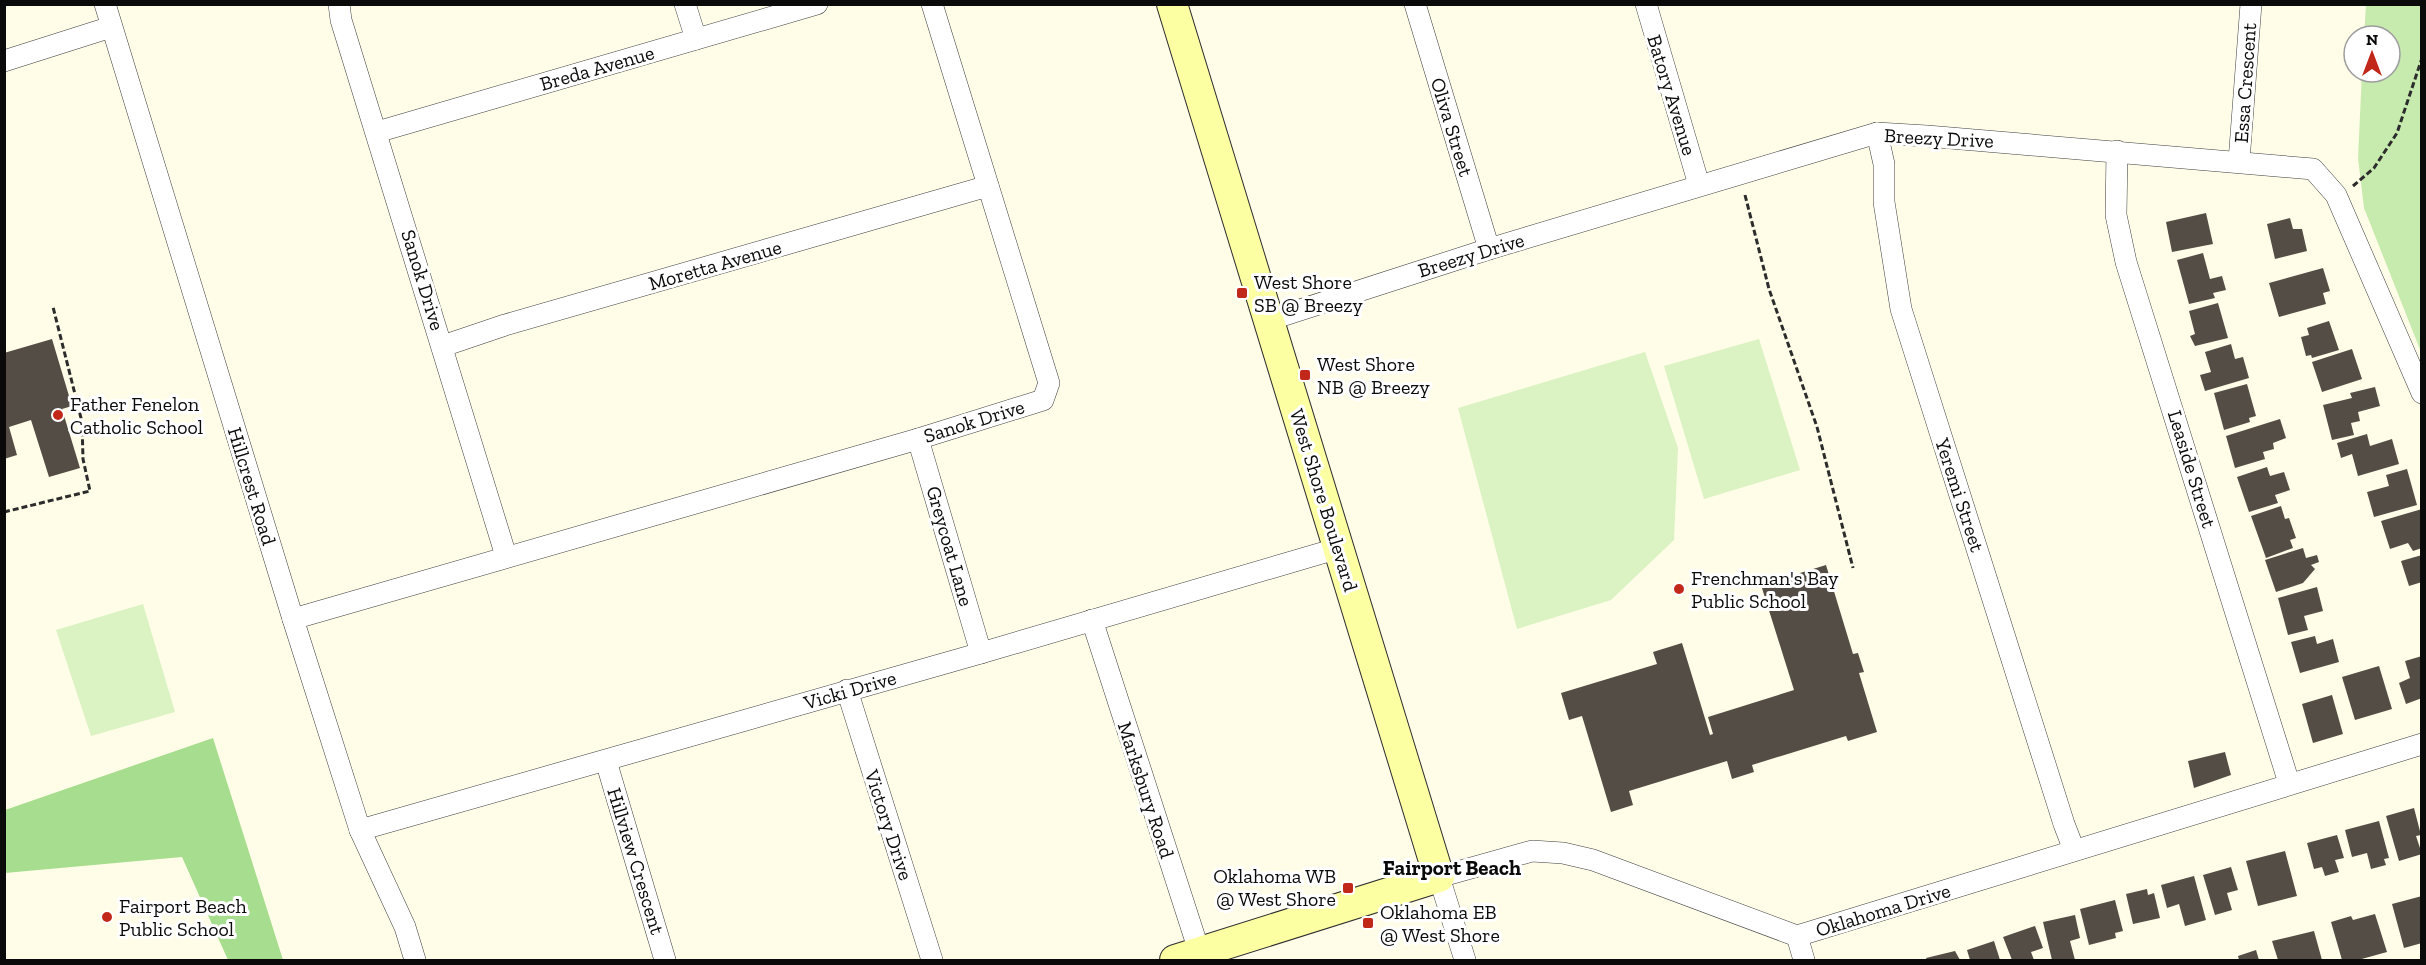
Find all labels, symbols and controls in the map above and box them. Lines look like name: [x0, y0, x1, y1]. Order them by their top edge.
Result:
street label: Essa Crescent: [2229, 21, 2261, 144]
north arrow: [2342, 24, 2402, 84]
text: N: [2366, 30, 2378, 49]
street label: Batory Avenue: [1642, 32, 1702, 158]
street label: Breda Avenue: [537, 40, 657, 96]
street label: Oliva Street: [1426, 75, 1479, 180]
street label: Breezy Drive: [1884, 123, 1994, 153]
street label: Sanok Drive: [396, 227, 450, 333]
street label: Breezy Drive: [1415, 227, 1527, 283]
street label: Moretta Avenue: [646, 235, 784, 295]
place label: West Shore SB @ Breezy: [1254, 270, 1363, 317]
marker: West Shore SB @ Breezy: [1235, 286, 1249, 300]
place label: West Shore NB @ Breezy: [1317, 352, 1430, 399]
marker: West Shore NB @ Breezy: [1298, 368, 1312, 382]
place label: Father Fenelon Catholic School: [70, 392, 203, 439]
street label: Sanok Drive: [921, 394, 1027, 448]
street label: West Shore Boulevard: [1285, 406, 1363, 594]
street label: Leaside Street: [2163, 407, 2221, 531]
marker: Father Fenelon Catholic School: [51, 408, 65, 422]
street label: Hillcrest Road: [223, 424, 281, 548]
street label: Yeremi Street: [1930, 434, 1990, 555]
street label: Greycoat Lane: [921, 483, 979, 609]
place label: Frenchman's Bay Public School: [1691, 566, 1839, 613]
marker: Frenchman's Bay Public School: [1672, 582, 1686, 596]
street label: Vicki Drive: [800, 665, 899, 715]
street label: Marksbury Road: [1113, 719, 1179, 861]
street label: Victory Drive: [860, 766, 918, 883]
street label: Hillview Crescent: [602, 785, 670, 938]
district label: Fairport Beach: [1383, 855, 1521, 880]
place label: Oklahoma WB @ West Shore: [1213, 864, 1336, 911]
street label: Oklahoma Drive: [1813, 878, 1953, 942]
marker: Oklahoma WB @ West Shore: [1341, 881, 1355, 895]
place label: Fairport Beach Public School: [119, 894, 248, 941]
place label: Oklahoma EB @ West Shore: [1380, 900, 1500, 947]
marker: Fairport Beach Public School: [100, 910, 114, 924]
marker: Oklahoma EB @ West Shore: [1361, 916, 1375, 930]

